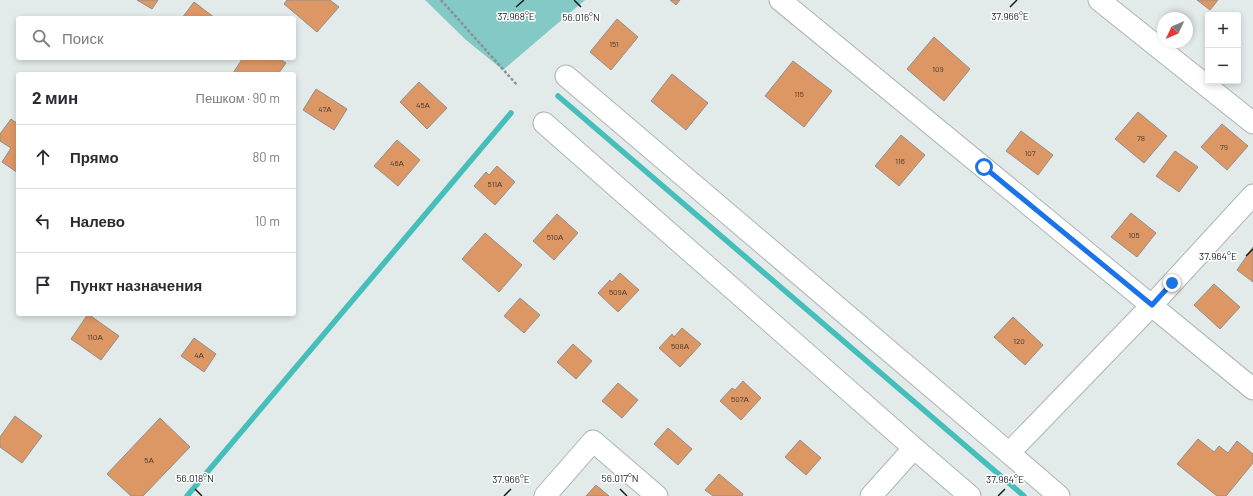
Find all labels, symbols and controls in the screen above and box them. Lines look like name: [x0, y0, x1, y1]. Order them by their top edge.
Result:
text: 37.968°E: [497, 10, 535, 22]
text: 37.966°E: [991, 10, 1029, 22]
text: 56.016°N: [562, 11, 600, 23]
north arrow: [1157, 12, 1193, 48]
map controls: [1205, 12, 1241, 84]
button: +: [1205, 12, 1241, 48]
search box: [16, 16, 296, 60]
icon: search: [30, 27, 52, 49]
text: Поиск: [62, 29, 104, 47]
house number: 151: [609, 39, 619, 49]
button: −: [1205, 48, 1241, 84]
house number: 109: [932, 64, 944, 74]
text: 2 мин: [32, 87, 78, 107]
house number: 115: [794, 89, 804, 99]
text: Пешком · 90 m: [196, 90, 280, 106]
house number: 45А: [416, 100, 431, 110]
house number: 47А: [318, 104, 332, 114]
house number: 78: [1137, 133, 1145, 143]
house number: 79: [1220, 142, 1228, 152]
icon: ahead: [32, 146, 54, 168]
text: Прямо: [70, 148, 119, 166]
house number: 107: [1024, 148, 1036, 158]
text: 80 m: [253, 149, 280, 165]
house number: 116: [895, 156, 905, 166]
house number: 46А: [390, 158, 405, 168]
route start: [975, 158, 993, 176]
house number: 511А: [488, 179, 503, 189]
icon: left: [32, 210, 54, 232]
text: Налево: [70, 212, 125, 230]
text: 10 m: [255, 213, 280, 229]
house number: 105: [1128, 230, 1140, 240]
house number: 510А: [547, 232, 564, 242]
text: 37.964°E: [1199, 250, 1237, 262]
icon: arrive: [32, 274, 54, 296]
route end: [1163, 274, 1181, 292]
text: Пункт назначения: [70, 276, 202, 294]
house number: 509А: [609, 287, 628, 297]
house number: 110А: [87, 332, 103, 342]
house number: 120: [1013, 336, 1025, 346]
house number: 508А: [671, 341, 690, 351]
house number: 4А: [194, 350, 205, 360]
house number: 507А: [731, 394, 750, 404]
house number: 5А: [144, 455, 154, 465]
text: 56.018°N: [176, 472, 214, 484]
text: 56.017°N: [602, 472, 638, 484]
text: 37.966°E: [492, 473, 530, 485]
text: 37.964°E: [986, 473, 1024, 485]

